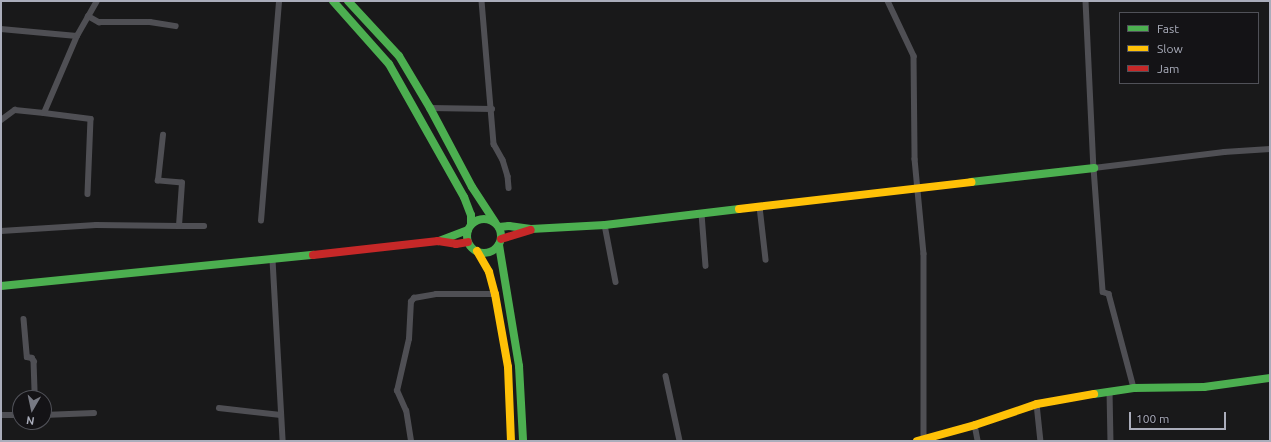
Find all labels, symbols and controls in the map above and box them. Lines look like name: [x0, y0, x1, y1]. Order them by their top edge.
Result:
legend: [1119, 12, 1259, 84]
text: Fast: [1157, 22, 1179, 35]
text: Slow: [1157, 42, 1183, 55]
text: Jam: [1157, 62, 1179, 75]
north arrow: [12, 390, 52, 430]
scale bar: [1131, 404, 1228, 430]
text: 100 m: [1136, 412, 1169, 425]
text: N: [25, 414, 35, 427]

